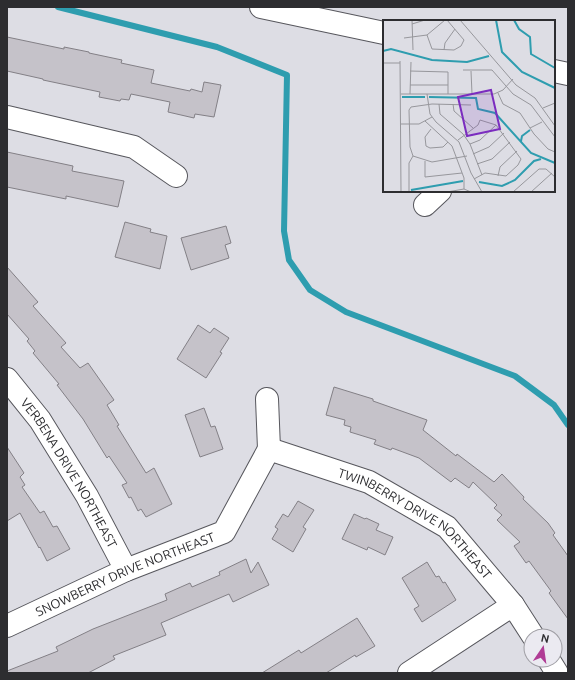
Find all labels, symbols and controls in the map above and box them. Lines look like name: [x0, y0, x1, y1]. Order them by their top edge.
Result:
inset map: [383, 20, 555, 192]
street label: VERBENA DRIVE NORTHEAST: [18, 395, 120, 550]
street label: TWINBERRY DRIVE NORTHEAST: [336, 465, 495, 581]
street label: SNOWBERRY DRIVE NORTHEAST: [33, 529, 216, 619]
north arrow: [523, 628, 563, 668]
text: N: [540, 631, 551, 645]

